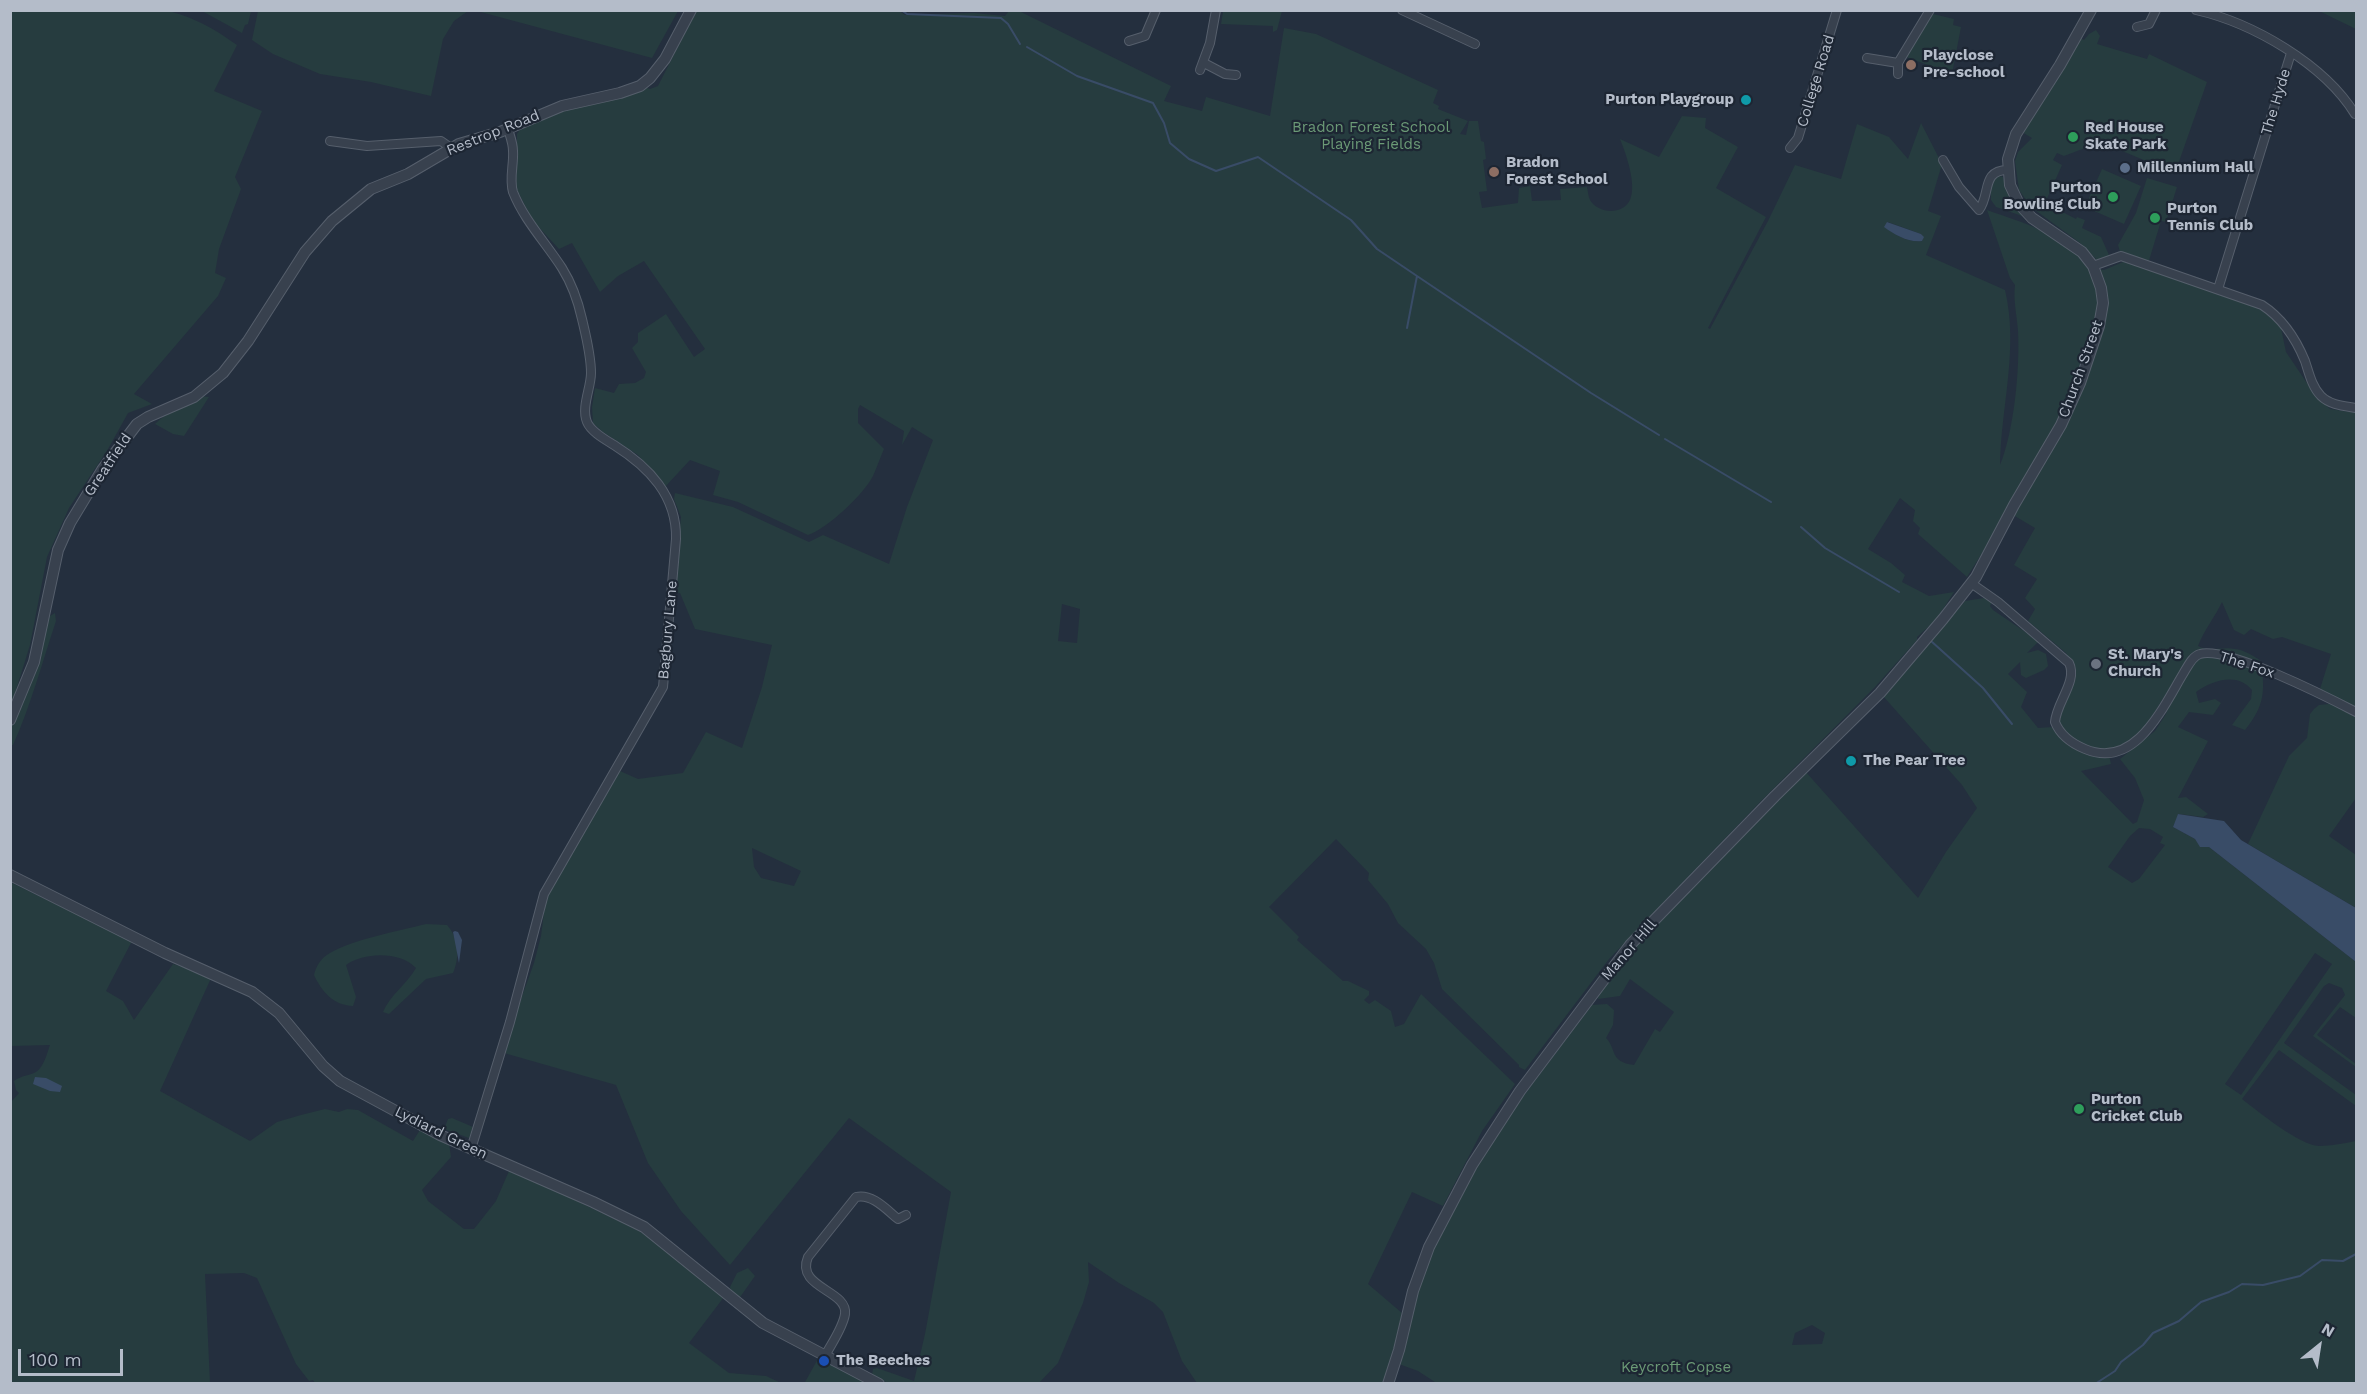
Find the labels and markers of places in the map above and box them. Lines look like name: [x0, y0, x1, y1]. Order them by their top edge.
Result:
place label: Playclose Pre-school: [1923, 47, 2005, 82]
marker: Playclose Pre-school: [1904, 58, 1918, 72]
place label: Purton Playgroup: [1605, 91, 1734, 109]
marker: Purton Playgroup: [1739, 93, 1753, 107]
place label: Red House Skate Park: [2085, 119, 2166, 154]
marker: Red House Skate Park: [2066, 130, 2080, 144]
place label: Bradon Forest School: [1506, 154, 1608, 189]
place label: Millennium Hall: [2137, 159, 2254, 177]
marker: Millennium Hall: [2118, 161, 2132, 175]
marker: Bradon Forest School: [1487, 165, 1501, 179]
place label: Purton Bowling Club: [2003, 179, 2101, 214]
marker: Purton Bowling Club: [2106, 190, 2120, 204]
place label: Purton Tennis Club: [2167, 200, 2253, 235]
marker: Purton Tennis Club: [2148, 211, 2162, 225]
place label: St. Mary's Church: [2108, 646, 2182, 681]
marker: St. Mary's Church: [2089, 657, 2103, 671]
place label: The Pear Tree: [1863, 752, 1965, 770]
marker: The Pear Tree: [1844, 754, 1858, 768]
place label: Purton Cricket Club: [2091, 1091, 2183, 1126]
marker: Purton Cricket Club: [2072, 1102, 2086, 1116]
place label: The Beeches: [836, 1352, 930, 1370]
marker: The Beeches: [817, 1354, 831, 1368]

